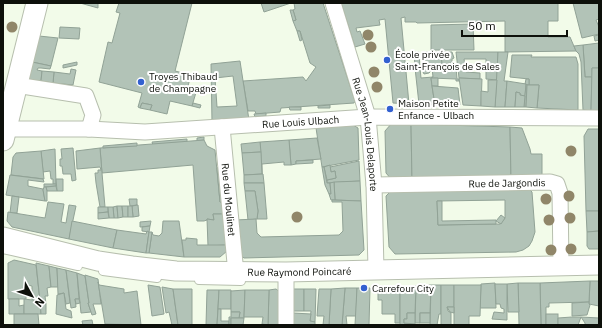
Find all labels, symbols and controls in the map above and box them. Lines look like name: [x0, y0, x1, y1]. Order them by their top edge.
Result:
scale bar: [462, 12, 567, 38]
text: 50 m: [468, 18, 496, 33]
place label: École privée Saint-François de Sales: [395, 48, 500, 73]
marker: École privée Saint-François de Sales: [382, 55, 392, 65]
place label: Troyes Thibaud de Champagne: [149, 70, 218, 95]
street label: Rue Jean-Louis Delaporte: [350, 76, 381, 192]
marker: Troyes Thibaud de Champagne: [136, 77, 146, 87]
place label: Maison Petite Enfance - Ulbach: [398, 97, 474, 122]
marker: Maison Petite Enfance - Ulbach: [385, 104, 395, 114]
street label: Rue Louis Ulbach: [262, 112, 340, 131]
street label: Rue du Moulinet: [219, 163, 239, 237]
street label: Rue de Jargondis: [468, 176, 546, 190]
street label: Rue Raymond Poincaré: [247, 264, 352, 279]
north arrow: [12, 276, 52, 316]
place label: Carrefour City: [372, 282, 434, 295]
marker: Carrefour City: [359, 283, 369, 293]
text: N: [32, 295, 48, 310]

